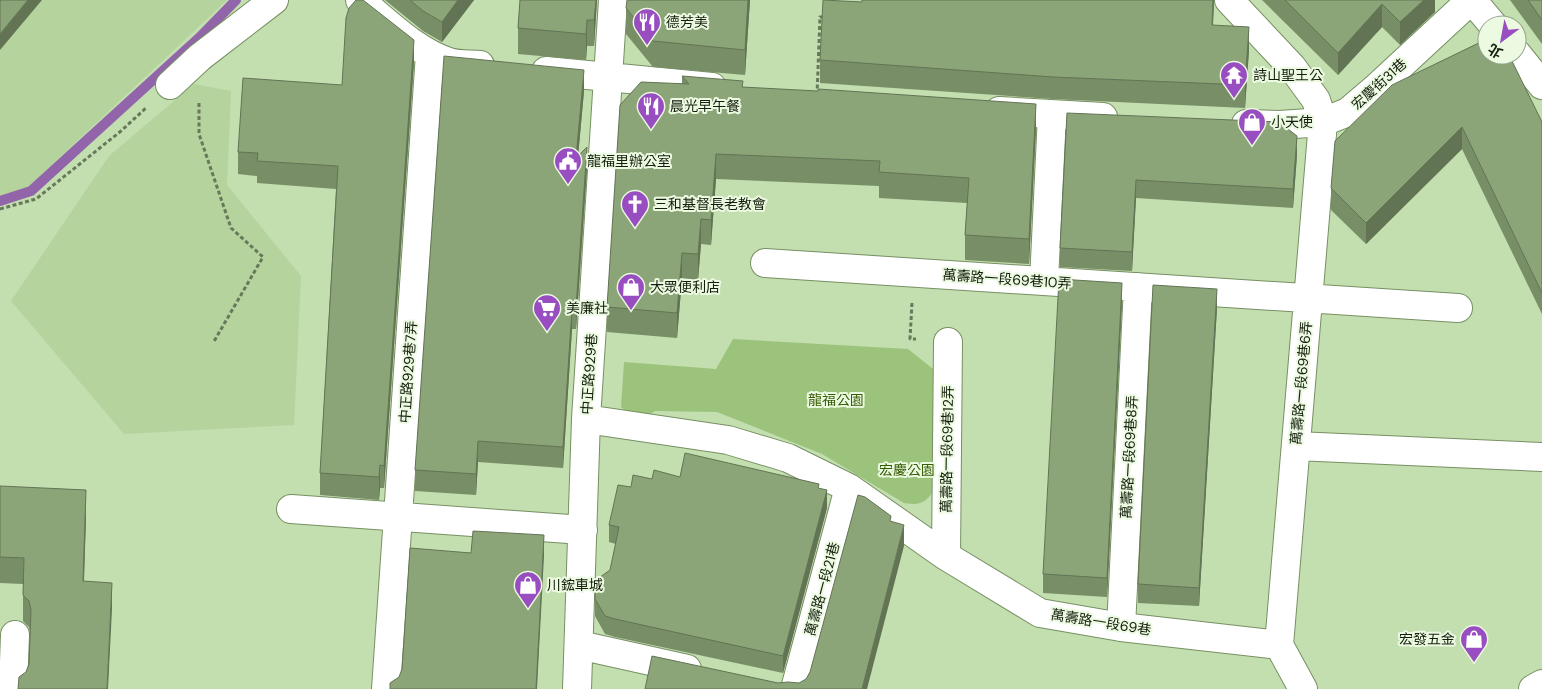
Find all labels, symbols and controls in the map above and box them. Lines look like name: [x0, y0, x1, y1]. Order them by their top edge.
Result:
restaurant icon: 德芳美: [632, 7, 662, 46]
place label: 德芳美: [666, 13, 708, 31]
north arrow: [1477, 15, 1527, 65]
text: 北: [1484, 40, 1506, 62]
street label: 宏慶街31巷: [1348, 54, 1410, 114]
temple icon: 詩山聖王公: [1219, 60, 1249, 99]
place label: 詩山聖王公: [1253, 66, 1323, 84]
restaurant icon: 晨光早午餐: [636, 91, 666, 130]
place label: 晨光早午餐: [670, 97, 740, 115]
shop icon: 小天使: [1237, 107, 1267, 146]
place label: 小天使: [1271, 113, 1313, 131]
public building icon: 龍福里辦公室: [553, 146, 583, 185]
place label: 龍福里辦公室: [587, 152, 671, 170]
church icon: 三和基督長老教會: [620, 189, 650, 228]
place label: 三和基督長老教會: [654, 195, 766, 213]
street label: 萬壽路一段69巷10弄: [942, 266, 1072, 292]
shop icon: 大眾便利店: [616, 272, 646, 311]
place label: 大眾便利店: [650, 278, 720, 296]
supermarket icon: 美廉社: [532, 293, 562, 332]
place label: 美廉社: [566, 299, 608, 317]
street label: 中正路929巷7弄: [395, 320, 421, 424]
street label: 萬壽路一段69巷6弄: [1287, 320, 1315, 446]
street label: 中正路929巷: [577, 333, 601, 415]
street label: 萬壽路一段69巷12弄: [937, 385, 957, 513]
park label: 龍福公園: [808, 391, 864, 409]
street label: 萬壽路一段69巷8弄: [1117, 395, 1141, 519]
park label: 宏慶公園: [879, 461, 935, 479]
street label: 萬壽路一段21巷: [801, 540, 843, 638]
shop icon: 川鋐車城: [513, 570, 543, 609]
place label: 川鋐車城: [547, 576, 603, 594]
street label: 萬壽路一段69巷: [1050, 605, 1152, 639]
shop icon: 宏發五金: [1459, 624, 1489, 663]
place label: 宏發五金: [1399, 630, 1455, 648]

